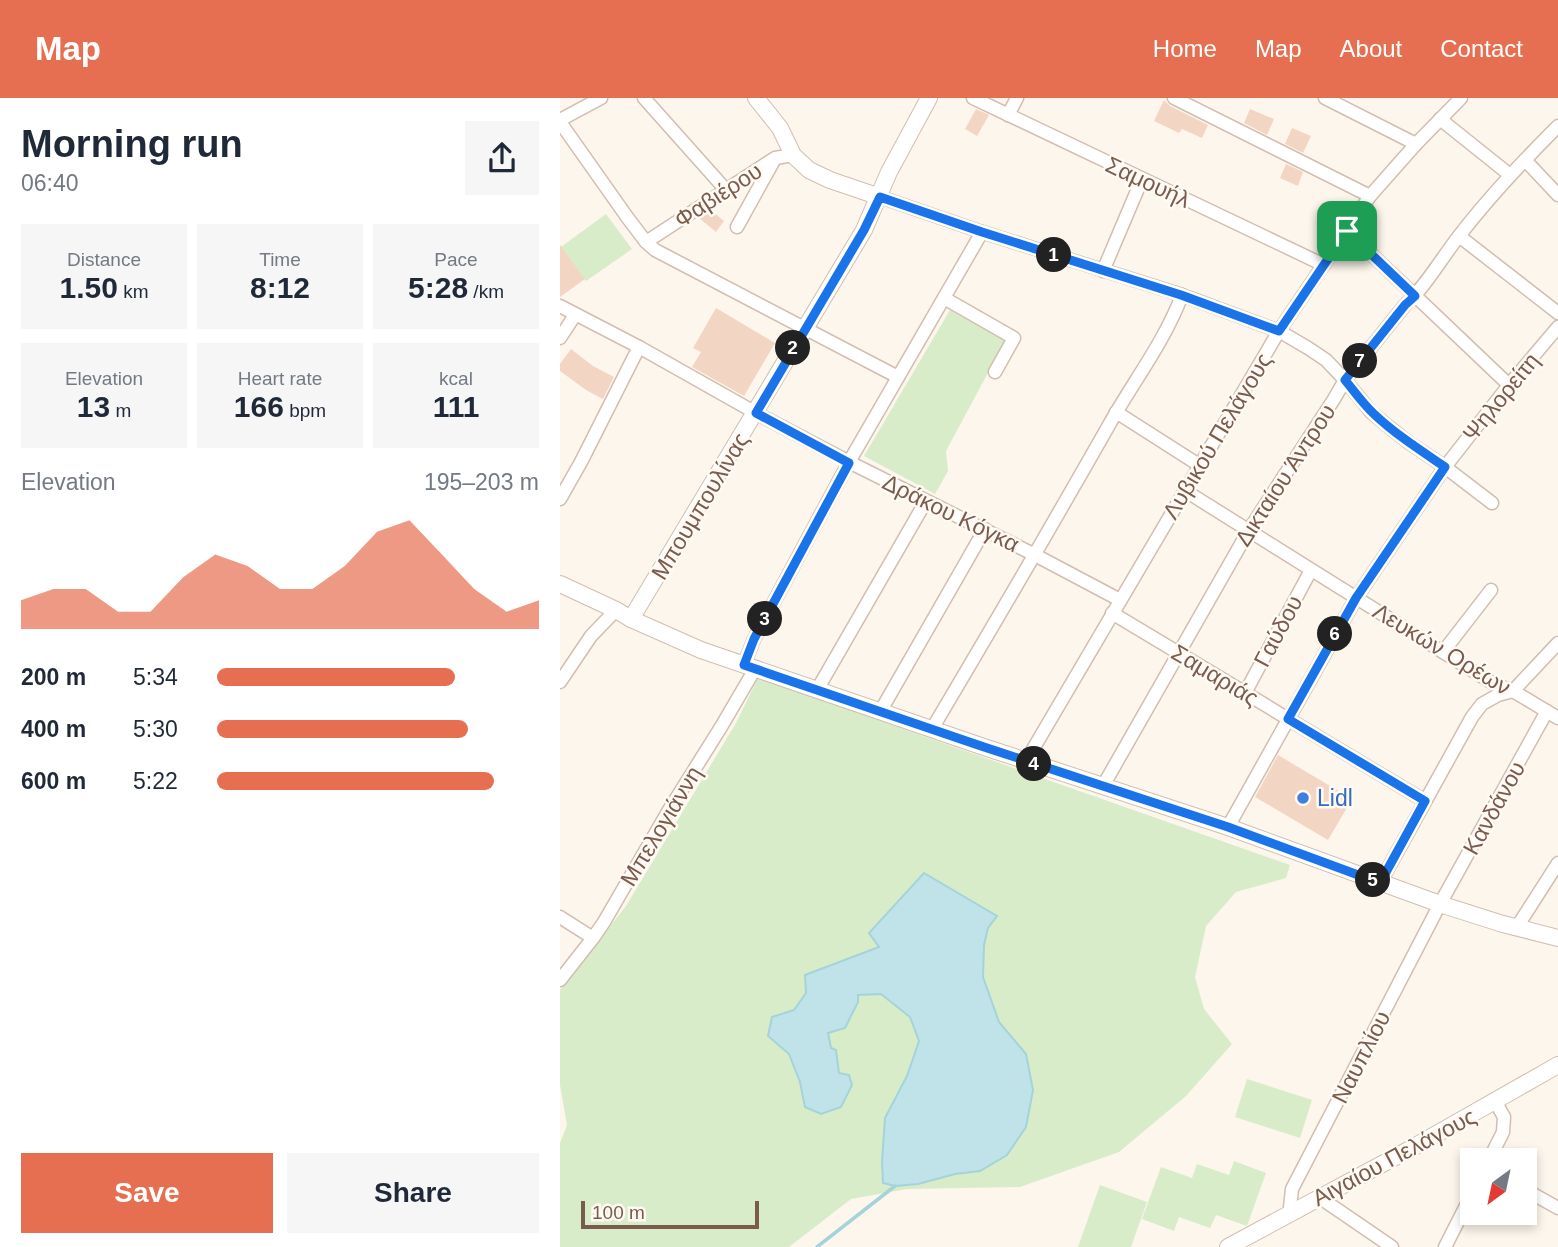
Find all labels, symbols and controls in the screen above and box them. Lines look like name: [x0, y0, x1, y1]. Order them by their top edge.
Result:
text: Map: [35, 30, 101, 67]
text: Home: [1153, 35, 1217, 62]
text: Map: [1255, 35, 1302, 62]
text: About: [1340, 35, 1402, 62]
text: Contact: [1440, 35, 1523, 62]
button: share: [465, 121, 539, 195]
text: Morning run: [21, 123, 243, 165]
street label: Σαμουήλ: [1102, 151, 1195, 213]
street label: Φαβιέρου: [670, 157, 766, 233]
text: 06:40: [21, 170, 79, 196]
pin: [1317, 201, 1377, 261]
icon: arrive: [1328, 212, 1366, 250]
pin: 1: [1036, 238, 1072, 272]
text: 1: [1048, 244, 1059, 265]
text: Distance: [67, 249, 141, 270]
text: Time: [259, 249, 301, 270]
text: Pace: [434, 249, 478, 270]
text: 1.50: [60, 271, 118, 304]
text: 8:12: [250, 271, 310, 304]
text: 5:28: [408, 271, 468, 304]
text: km: [118, 281, 149, 302]
text: /km: [468, 281, 504, 302]
pin: 2: [776, 330, 810, 366]
text: 2: [787, 337, 798, 358]
pin: 7: [1342, 344, 1378, 378]
street label: Ψηλορείτη: [1457, 348, 1545, 446]
street label: Λυβικού Πελάγους: [1157, 349, 1277, 523]
text: 7: [1354, 350, 1365, 371]
text: Elevation: [65, 368, 143, 389]
text: Heart rate: [238, 368, 322, 389]
text: kcal: [439, 368, 473, 389]
text: 13: [77, 390, 110, 423]
text: 166: [234, 390, 284, 423]
text: 111: [433, 390, 479, 423]
street label: Δικταίου Άντρου: [1230, 399, 1340, 551]
text: m: [110, 400, 131, 421]
text: bpm: [284, 400, 326, 421]
street label: Μπουμπουλίνας: [646, 428, 754, 584]
text: Elevation: [21, 469, 116, 495]
text: 195–203 m: [424, 469, 539, 495]
street label: Δράκου Κόγκα: [879, 469, 1023, 557]
street label: Γαύδου: [1249, 591, 1307, 671]
street label: Λευκών Ορέων: [1368, 598, 1516, 700]
pin: 3: [748, 602, 782, 636]
text: 3: [759, 608, 770, 629]
pin: 6: [1318, 616, 1352, 652]
text: 6: [1329, 623, 1340, 644]
street label: Σαμαριάς: [1167, 639, 1263, 711]
text: 200 m: [21, 664, 86, 690]
text: 5:34: [133, 664, 178, 690]
text: 400 m: [21, 716, 86, 742]
text: 5:30: [133, 716, 178, 742]
pin: 4: [1016, 746, 1051, 782]
text: 4: [1028, 753, 1039, 774]
street label: Κανδάνου: [1458, 757, 1530, 859]
street label: Μπελογιάννη: [615, 761, 707, 891]
text: 600 m: [21, 768, 86, 794]
text: 5:22: [133, 768, 178, 794]
place label: Lidl: [1317, 785, 1353, 811]
marker: Lidl: [1295, 790, 1311, 806]
pin: 5: [1356, 862, 1390, 898]
text: 5: [1367, 869, 1378, 890]
street label: Ναυπλίου: [1327, 1006, 1395, 1108]
street label: Αιγαίου Πελάγους: [1308, 1103, 1480, 1211]
north arrow: [1460, 1148, 1536, 1225]
map controls: [1460, 1148, 1537, 1225]
button: Save: [21, 1153, 273, 1233]
button: Share: [287, 1153, 539, 1233]
scale bar: [581, 1198, 760, 1230]
text: 100 m: [592, 1202, 645, 1223]

